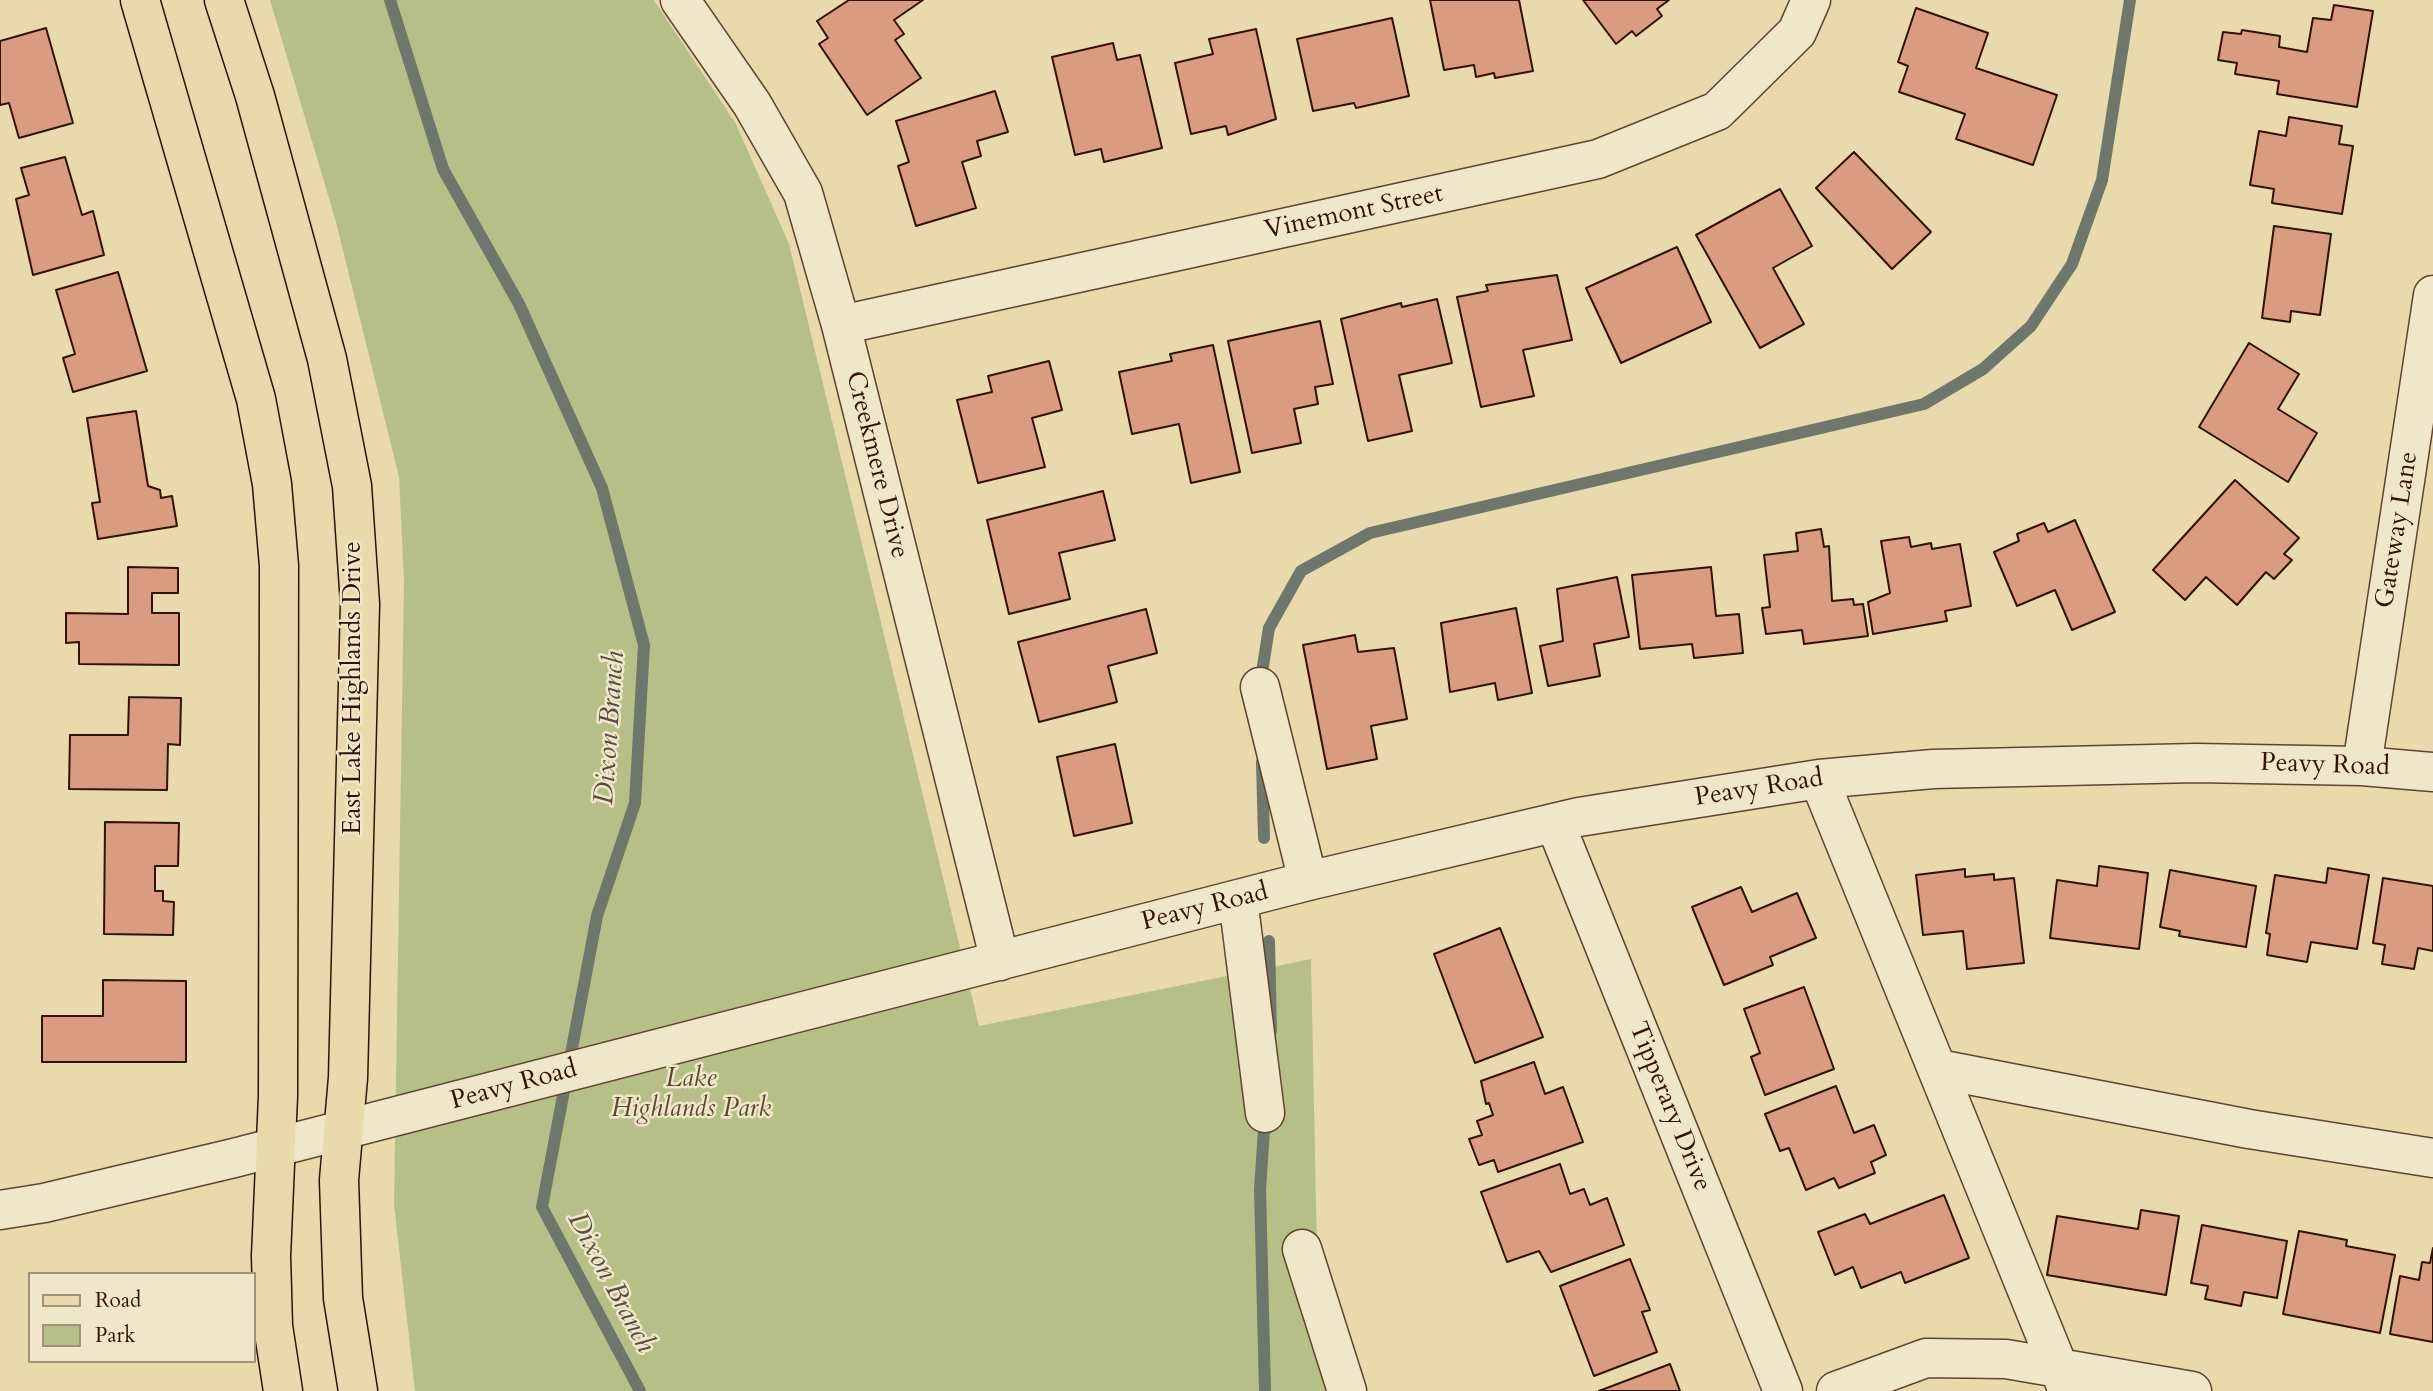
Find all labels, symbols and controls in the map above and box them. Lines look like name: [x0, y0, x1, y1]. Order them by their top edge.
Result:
street label: Vinemont Street: [1262, 179, 1446, 247]
street label: Creekmere Drive: [838, 368, 914, 562]
street label: Gateway Lane: [2370, 449, 2426, 611]
street label: East Lake Highlands Drive: [338, 541, 370, 835]
water label: Dixon Branch: [589, 650, 633, 806]
street label: Peavy Road: [2260, 748, 2390, 784]
street label: Peavy Road: [1693, 763, 1825, 815]
street label: Peavy Road: [1138, 877, 1272, 939]
street label: Tipperary Drive: [1621, 1018, 1717, 1196]
street label: Peavy Road: [447, 1054, 581, 1118]
park label: Lake Highlands Park: [611, 1064, 771, 1126]
water label: Dixon Branch: [559, 1207, 661, 1359]
legend: [28, 1272, 256, 1363]
text: Road: [95, 1286, 141, 1315]
text: Park: [95, 1321, 135, 1350]

